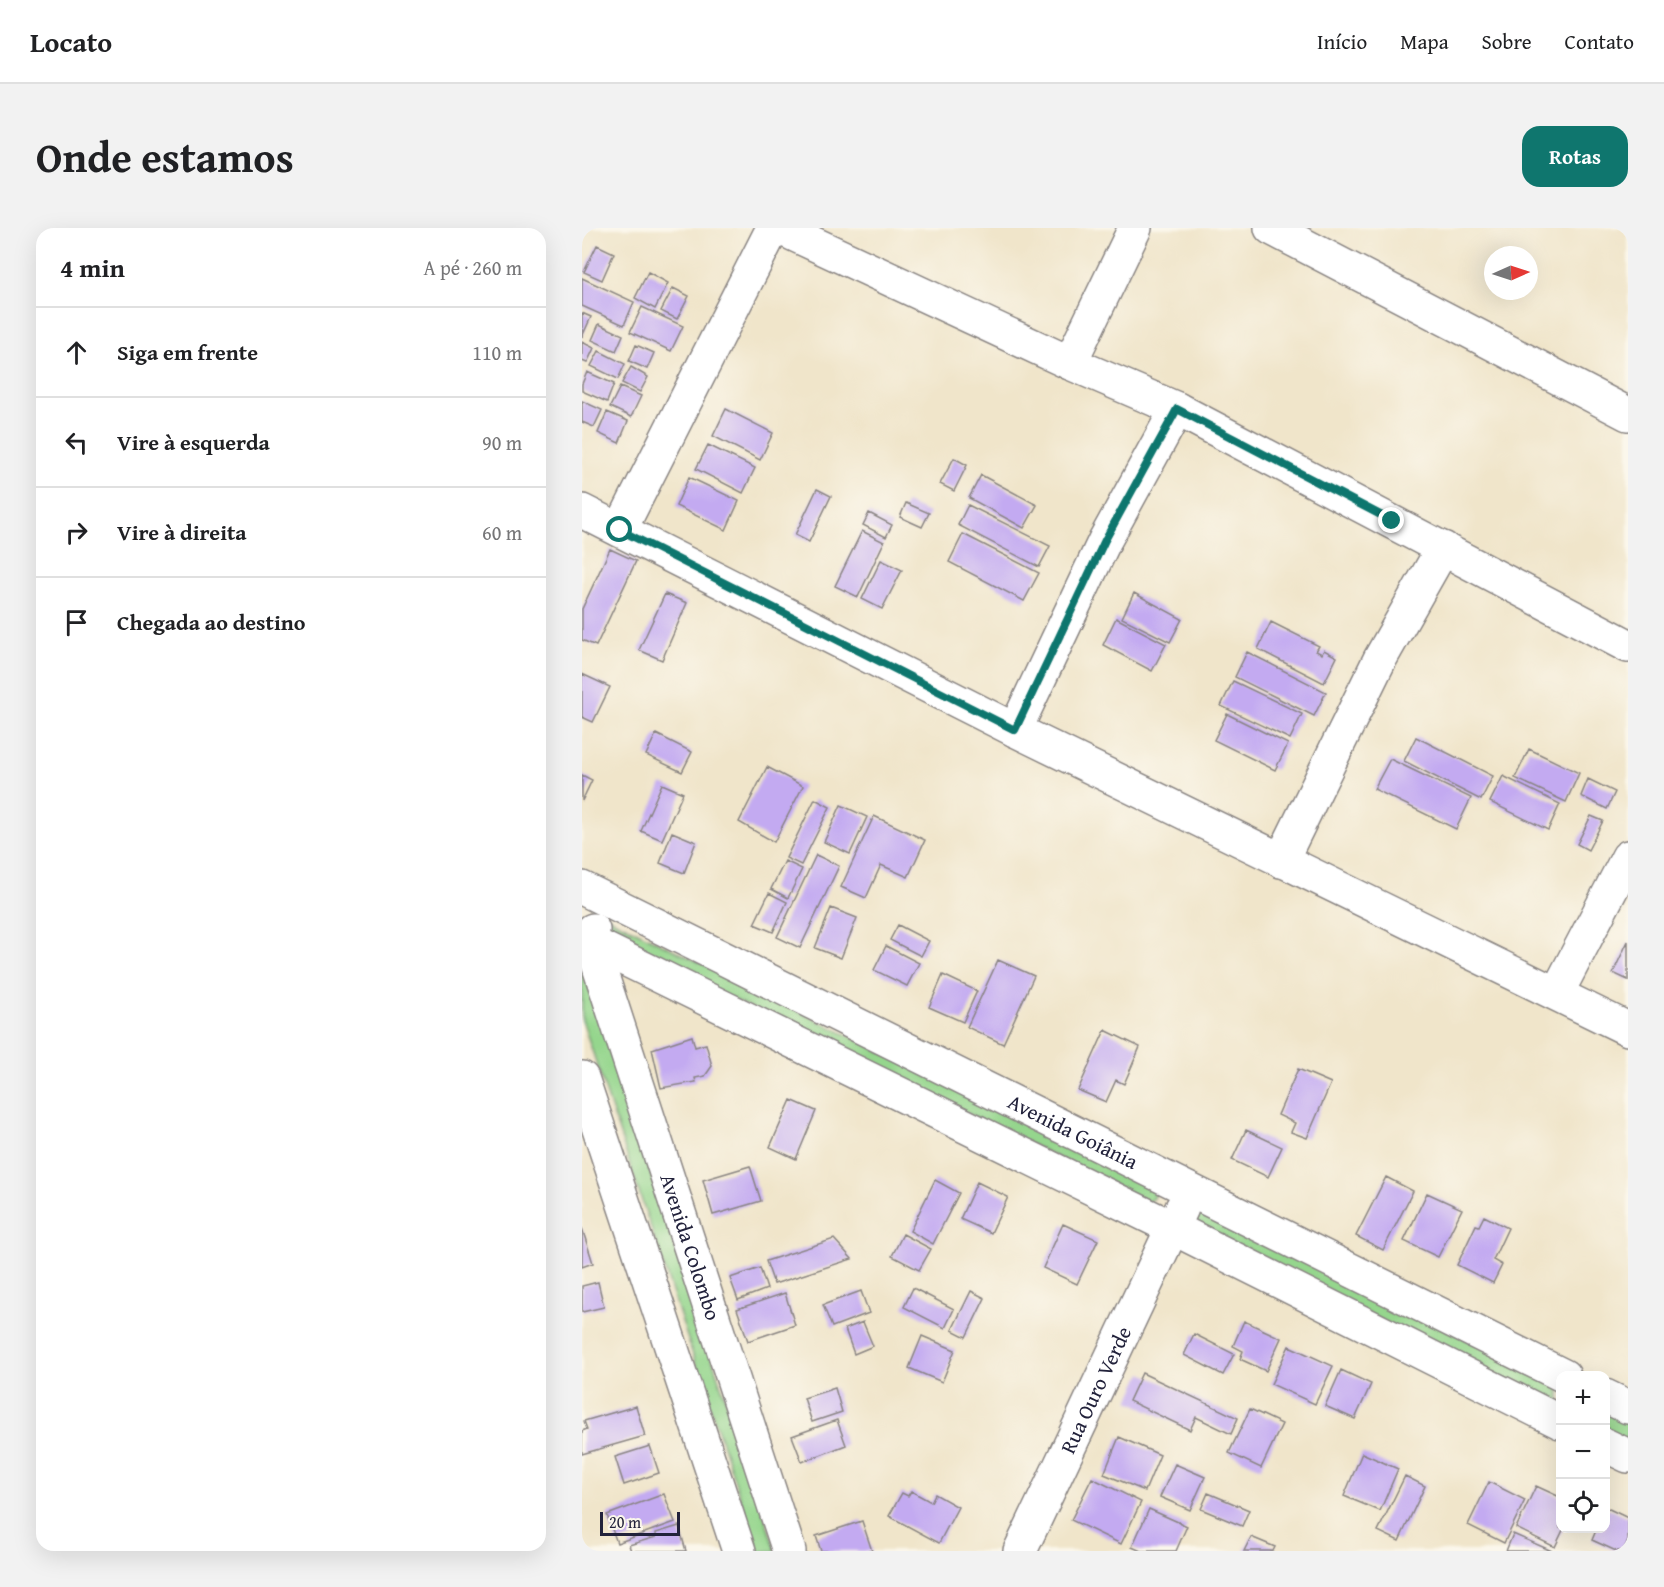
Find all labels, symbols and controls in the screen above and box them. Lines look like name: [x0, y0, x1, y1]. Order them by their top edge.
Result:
text: Locato: [30, 21, 112, 62]
text: Início: [1317, 26, 1367, 57]
text: Mapa: [1400, 26, 1449, 57]
text: Sobre: [1482, 26, 1532, 57]
text: Contato: [1565, 26, 1634, 57]
text: Onde estamos: [36, 126, 294, 187]
button: Rotas: [1522, 126, 1628, 187]
north arrow: [1484, 246, 1538, 300]
text: 4 min: [60, 248, 125, 287]
text: A pé · 260 m: [424, 253, 522, 282]
icon: ahead: [60, 336, 93, 369]
text: Siga em frente: [117, 336, 258, 368]
text: 110 m: [472, 338, 522, 367]
icon: left: [60, 426, 93, 459]
text: Vire à esquerda: [117, 426, 270, 458]
text: 90 m: [482, 428, 522, 457]
route end: [1378, 507, 1404, 533]
icon: right: [60, 516, 93, 549]
text: Vire à direita: [117, 516, 247, 548]
route start: [606, 516, 632, 542]
text: 60 m: [482, 518, 522, 547]
icon: arrive: [60, 606, 93, 639]
text: Chegada ao destino: [117, 606, 305, 638]
street label: Avenida Goiânia: [1003, 1086, 1143, 1177]
street label: Avenida Colombo: [652, 1170, 729, 1324]
street label: Rua Ouro Verde: [1052, 1321, 1139, 1459]
map controls: [1556, 1371, 1610, 1533]
button: +: [1556, 1371, 1610, 1425]
button: −: [1556, 1425, 1610, 1479]
button: locate: [1556, 1479, 1610, 1533]
scale bar: [600, 1509, 680, 1536]
text: 20 m: [609, 1510, 641, 1534]

